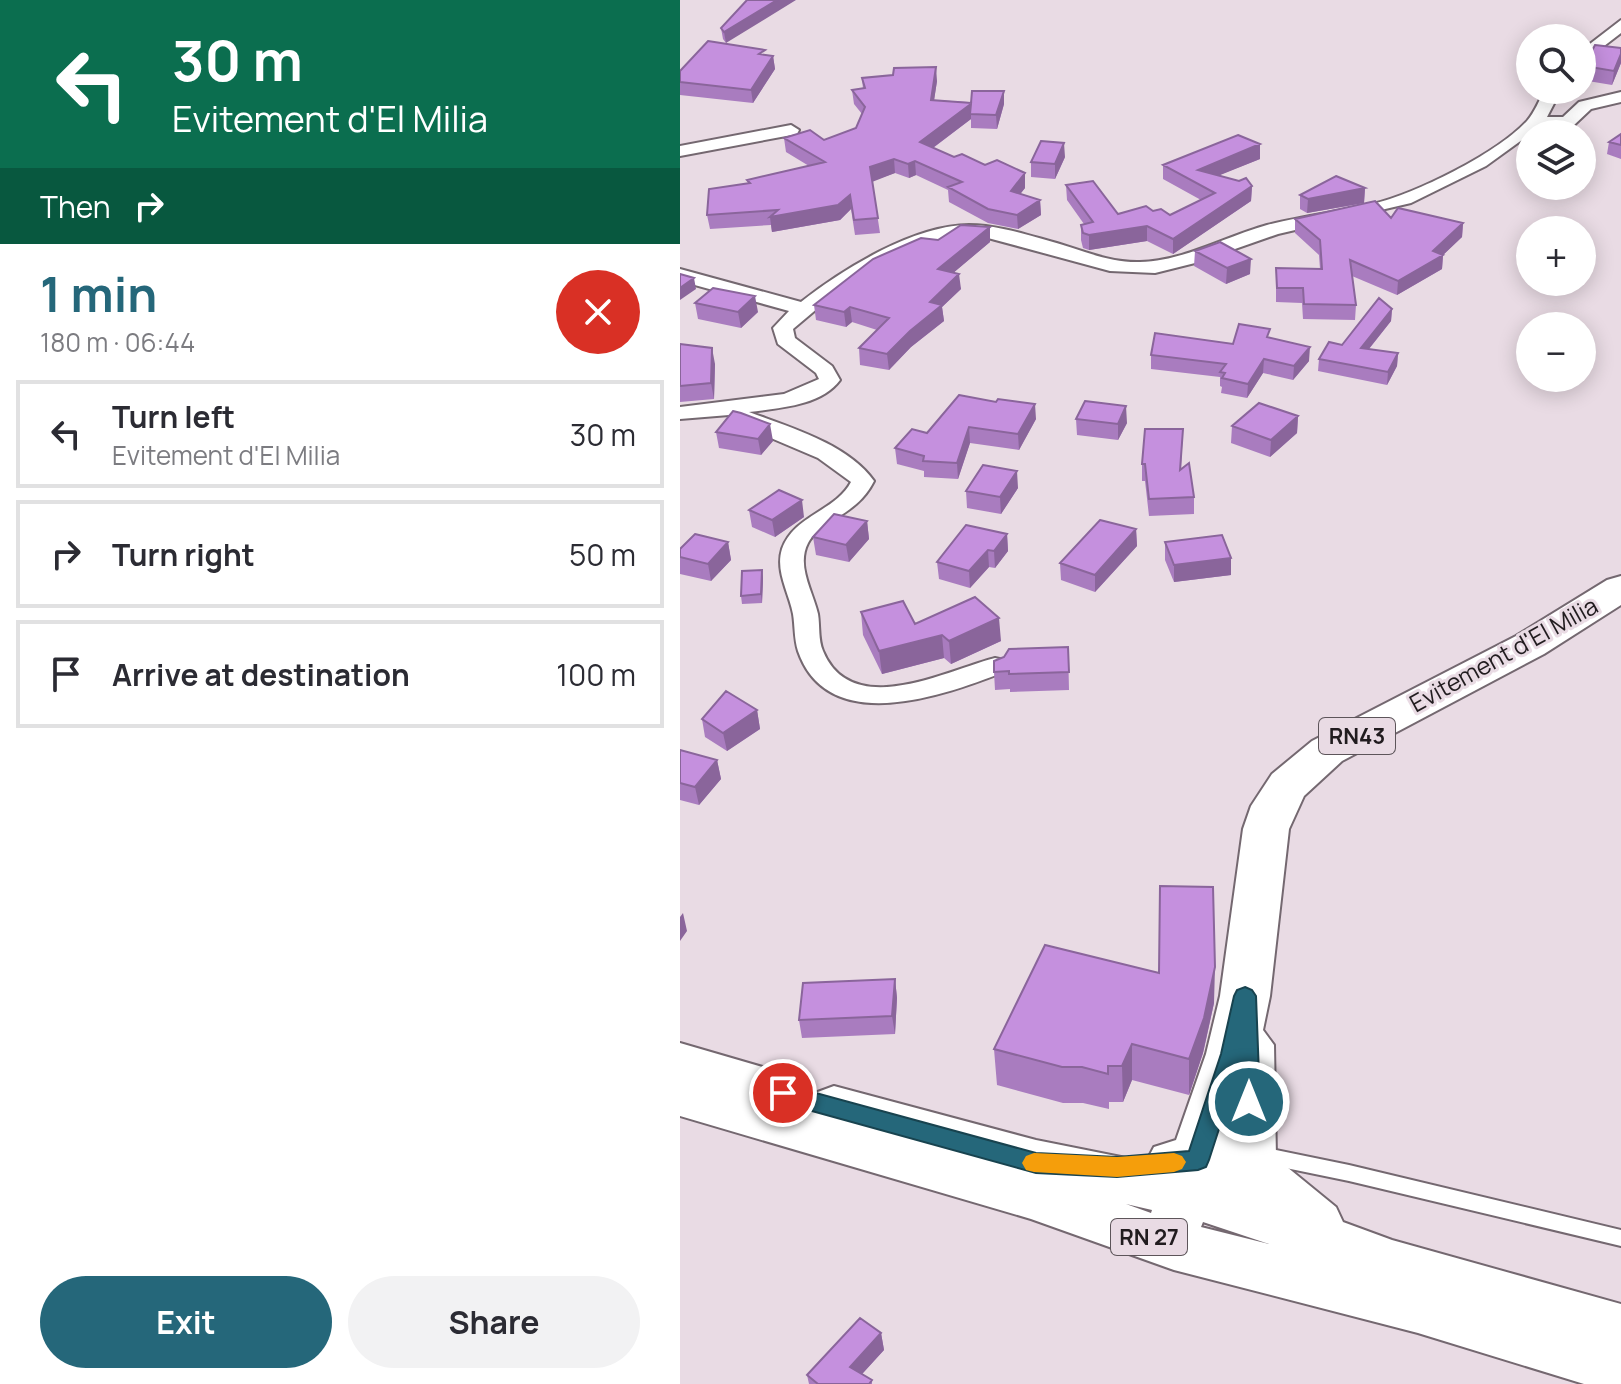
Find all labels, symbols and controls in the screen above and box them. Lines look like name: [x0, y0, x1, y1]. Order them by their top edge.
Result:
text: 30 m: [172, 21, 303, 98]
map controls: [1516, 24, 1596, 392]
button: search: [1516, 24, 1596, 104]
icon: left: [40, 32, 144, 136]
text: Evitement d'El Milia: [172, 94, 488, 143]
button: layers: [1516, 120, 1596, 200]
icon: right: [127, 184, 171, 228]
text: Then: [40, 186, 111, 227]
button: +: [1516, 216, 1596, 296]
text: 1 min: [40, 261, 157, 326]
button: close: [556, 270, 640, 354]
button: −: [1516, 312, 1596, 392]
text: 180 m · 06:44: [40, 324, 195, 360]
text: Turn left: [112, 396, 235, 437]
icon: left: [44, 412, 88, 456]
text: 30 m: [570, 414, 636, 455]
text: Evitement d'El Milia: [112, 437, 340, 473]
icon: right: [44, 532, 88, 576]
text: Turn right: [112, 534, 255, 575]
text: 50 m: [569, 534, 636, 575]
street label: Evitement d'El Milia: [1403, 588, 1603, 719]
icon: arrive: [44, 652, 88, 696]
text: Arrive at destination: [112, 654, 410, 695]
text: 100 m: [556, 654, 636, 695]
road number: RN43: [1319, 718, 1395, 754]
pin: [749, 1059, 817, 1127]
position arrow: [1207, 1060, 1291, 1144]
icon: arrive: [761, 1071, 805, 1115]
road number: RN 27: [1111, 1219, 1187, 1255]
button: Exit: [40, 1276, 332, 1368]
button: Share: [348, 1276, 640, 1368]

